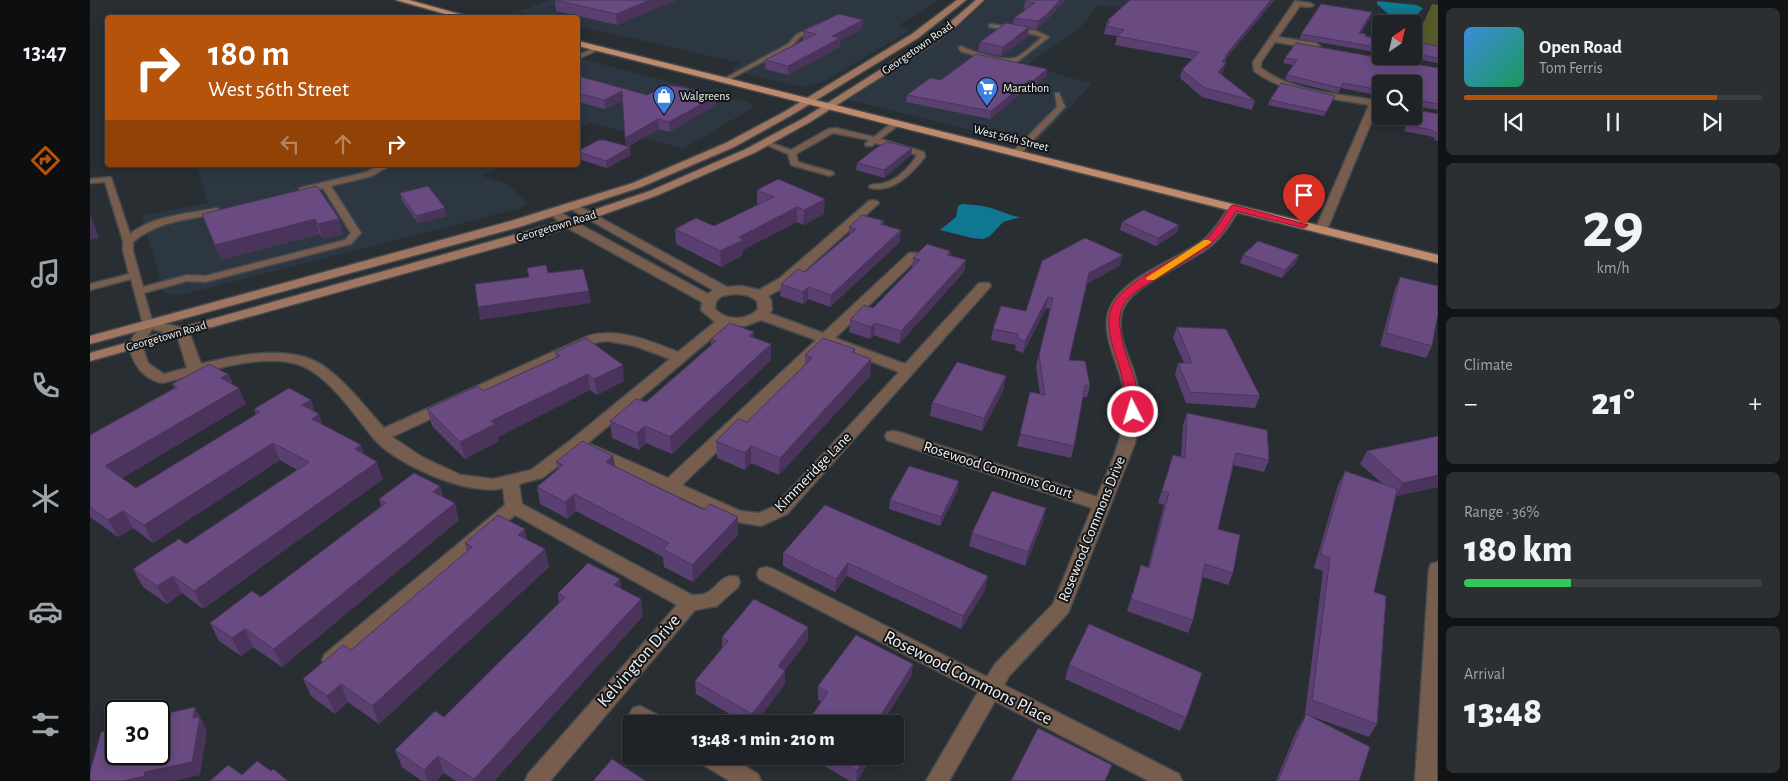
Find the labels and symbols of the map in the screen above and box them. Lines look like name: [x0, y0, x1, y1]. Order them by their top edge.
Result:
north arrow: [1372, 15, 1422, 65]
street label: Georgetown Road: [880, 19, 954, 77]
supermarket icon: Marathon: [975, 76, 999, 107]
place label: Marathon: [1003, 82, 1049, 94]
shop icon: Walgreens: [652, 84, 676, 115]
place label: Walgreens: [680, 90, 730, 102]
street label: West 56th Street: [972, 123, 1050, 153]
pin: [1283, 174, 1325, 225]
street label: Georgetown Road: [515, 208, 597, 244]
street label: Georgetown Road: [124, 319, 208, 353]
position arrow: [1106, 385, 1158, 437]
street label: Kimmeridge Lane: [772, 430, 854, 514]
street label: Rosewood Commons Court: [921, 439, 1075, 501]
street label: Rosewood Commons Drive: [1056, 454, 1128, 604]
street label: Kelvington Drive: [594, 611, 684, 711]
street label: Rosewood Commons Place: [881, 628, 1055, 728]
speed limit sign: 30: [105, 700, 170, 765]

